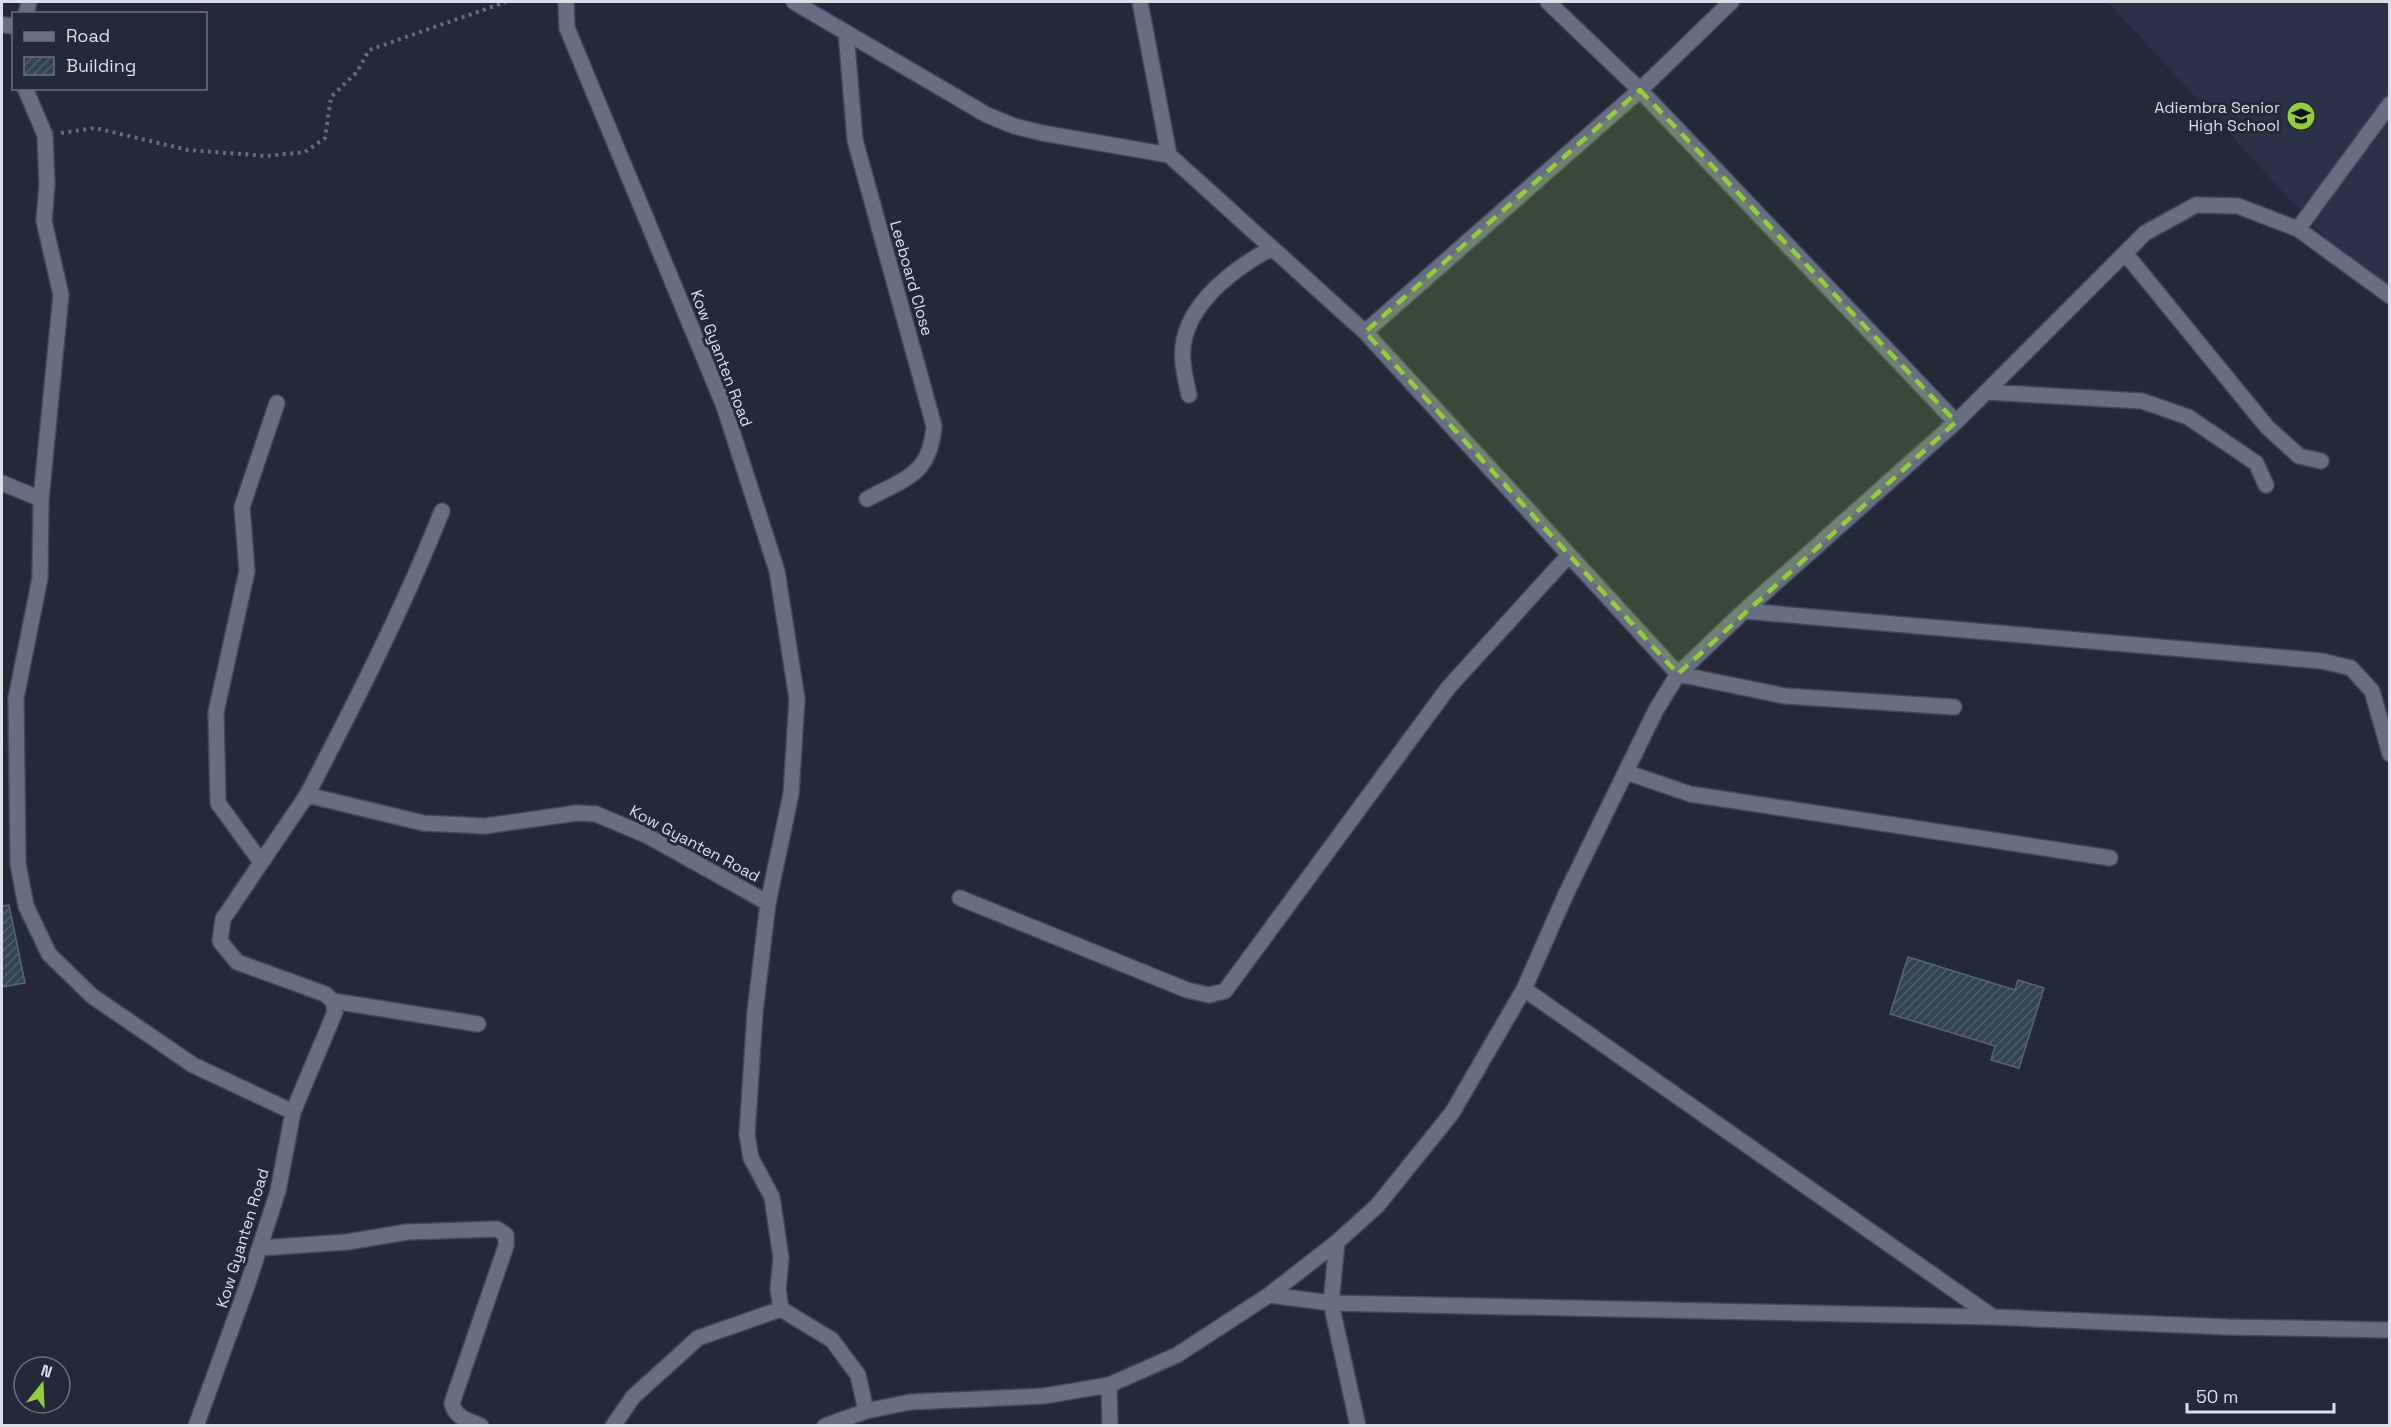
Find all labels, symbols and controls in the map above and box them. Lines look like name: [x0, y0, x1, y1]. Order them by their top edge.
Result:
legend: [12, 12, 207, 90]
text: Road: [66, 24, 110, 47]
text: Building: [66, 54, 136, 77]
place label: Adiembra Senior High School: [2154, 97, 2280, 136]
school or university icon: Adiembra Senior High School: [2285, 100, 2317, 132]
street label: Leeboard Close: [885, 218, 938, 338]
street label: Kow Gyanten Road: [686, 287, 757, 430]
street label: Kow Gyanten Road: [626, 800, 764, 887]
street label: Kow Gyanten Road: [211, 1166, 274, 1311]
north arrow: [12, 1355, 72, 1415]
text: N: [38, 1360, 55, 1383]
scale bar: [2187, 1376, 2334, 1414]
text: 50 m: [2196, 1385, 2238, 1408]

